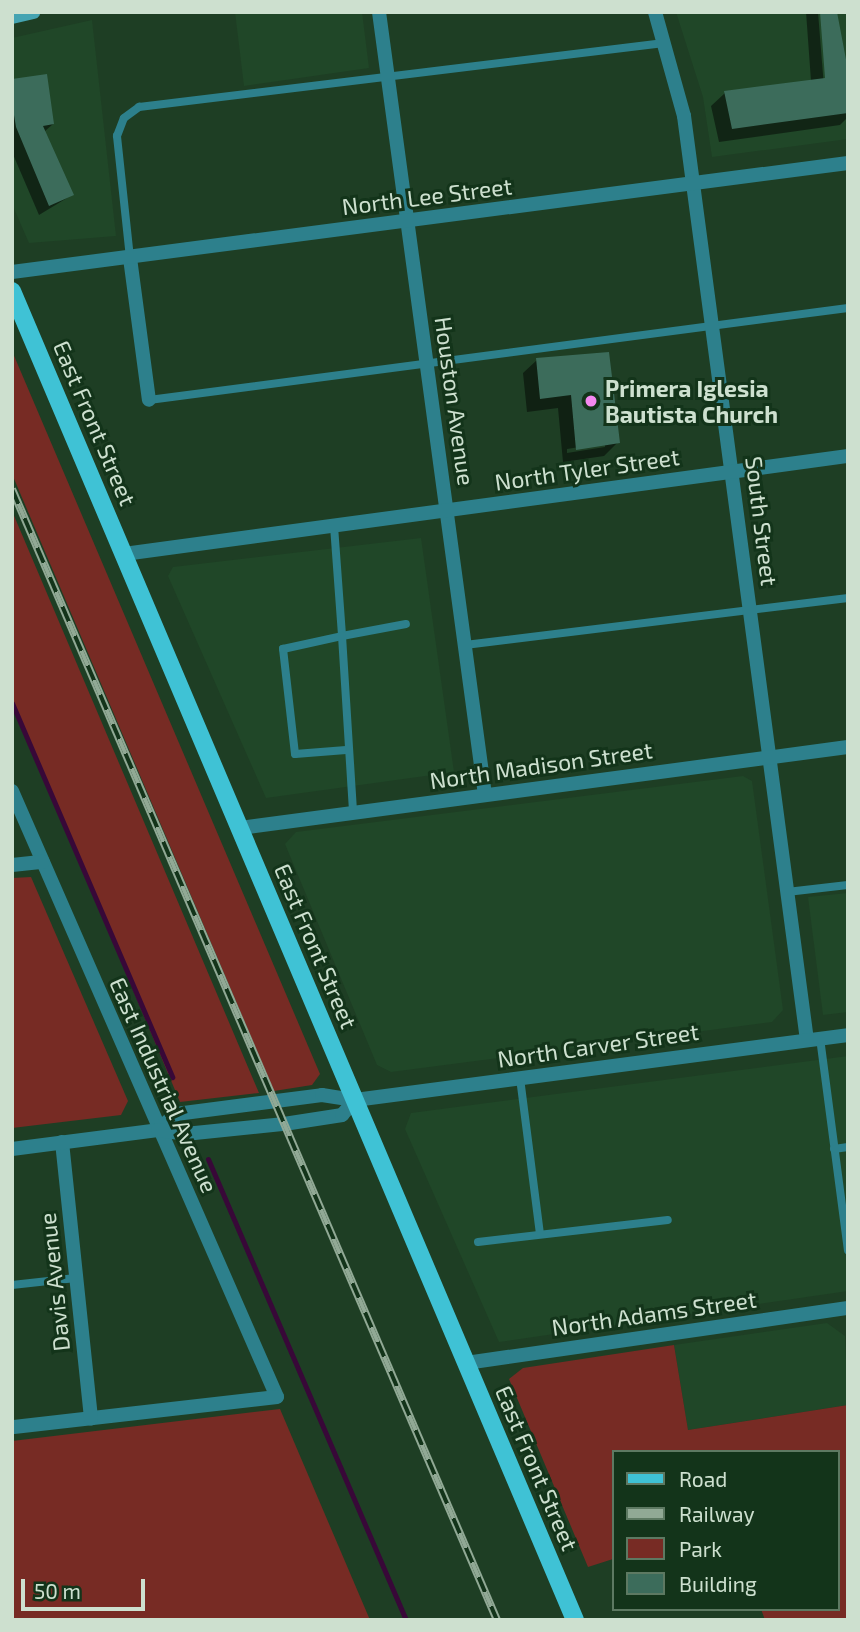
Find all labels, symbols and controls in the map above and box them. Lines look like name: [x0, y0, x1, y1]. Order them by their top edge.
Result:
street label: North Lee Street: [340, 172, 514, 220]
street label: Houston Avenue: [429, 315, 481, 487]
street label: East Front Street: [48, 336, 142, 510]
place label: Primera Iglesia Bautista Church: [605, 374, 778, 428]
marker: Primera Iglesia Bautista Church: [583, 393, 599, 409]
street label: North Tyler Street: [492, 442, 682, 496]
street label: South Street: [740, 455, 784, 587]
street label: North Madison Street: [428, 736, 654, 794]
street label: East Front Street: [269, 859, 363, 1033]
street label: East Industrial Avenue: [104, 973, 224, 1197]
street label: North Carver Street: [495, 1017, 701, 1073]
street label: Davis Avenue: [33, 1211, 75, 1353]
street label: North Adams Street: [550, 1285, 758, 1341]
street label: East Front Street: [490, 1381, 584, 1555]
legend: [612, 1450, 839, 1611]
text: Road: [679, 1466, 727, 1491]
text: Railway: [679, 1501, 755, 1526]
text: Park: [679, 1536, 722, 1561]
scale bar: [24, 1566, 149, 1610]
text: Building: [679, 1571, 757, 1596]
text: 50 m: [34, 1578, 81, 1603]

